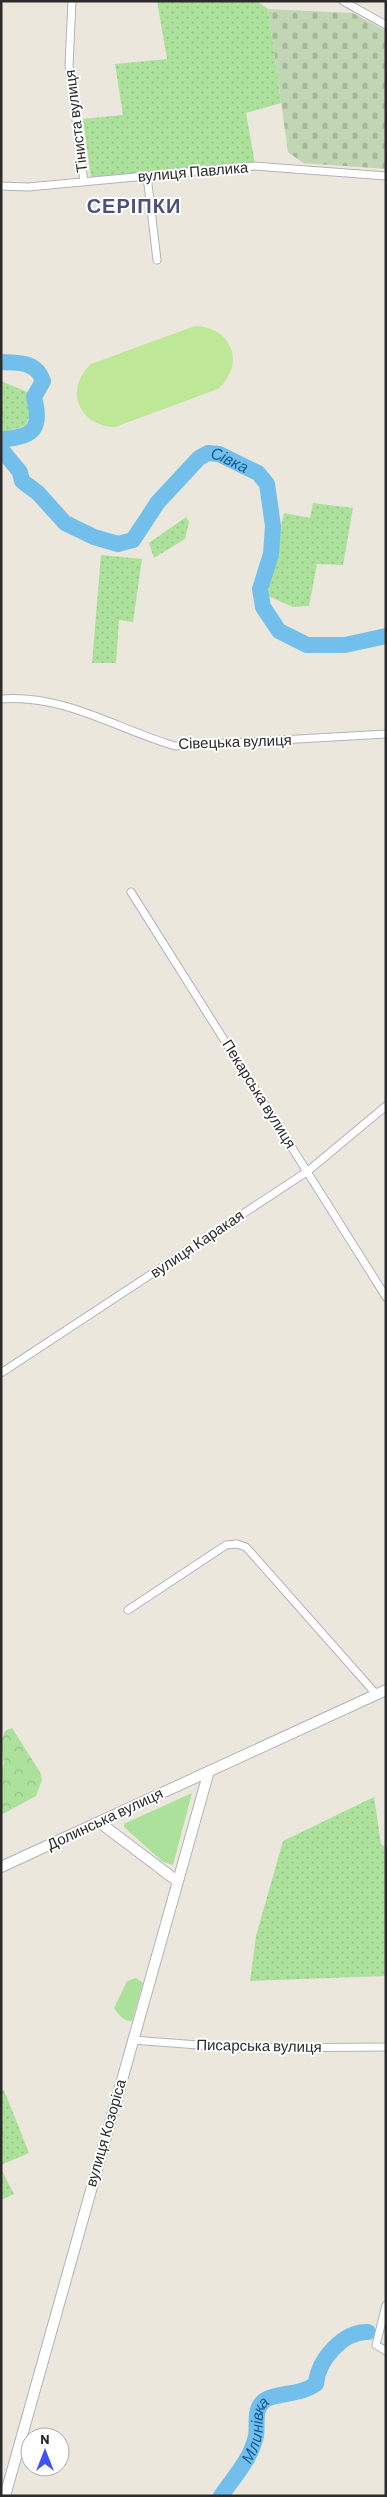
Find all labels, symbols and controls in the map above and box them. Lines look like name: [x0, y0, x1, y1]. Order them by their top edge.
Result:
street label: Тіниста вулиця: [60, 69, 90, 174]
street label: вулиця Павлика: [137, 157, 250, 185]
district label: СЕРІПКИ: [87, 193, 181, 217]
water label: Сівка: [210, 443, 252, 476]
street label: Сівецька вулиця: [178, 730, 292, 752]
street label: Пекарська вулиця: [219, 1036, 301, 1151]
street label: вулиця Каракая: [146, 1205, 247, 1281]
street label: Долинська вулиця: [44, 1783, 165, 1853]
street label: Писарська вулиця: [196, 2035, 322, 2055]
street label: вулиця Козоріса: [81, 2076, 129, 2189]
water label: Млинівка: [236, 2391, 272, 2466]
north arrow: [20, 2427, 70, 2477]
text: N: [40, 2430, 50, 2447]

